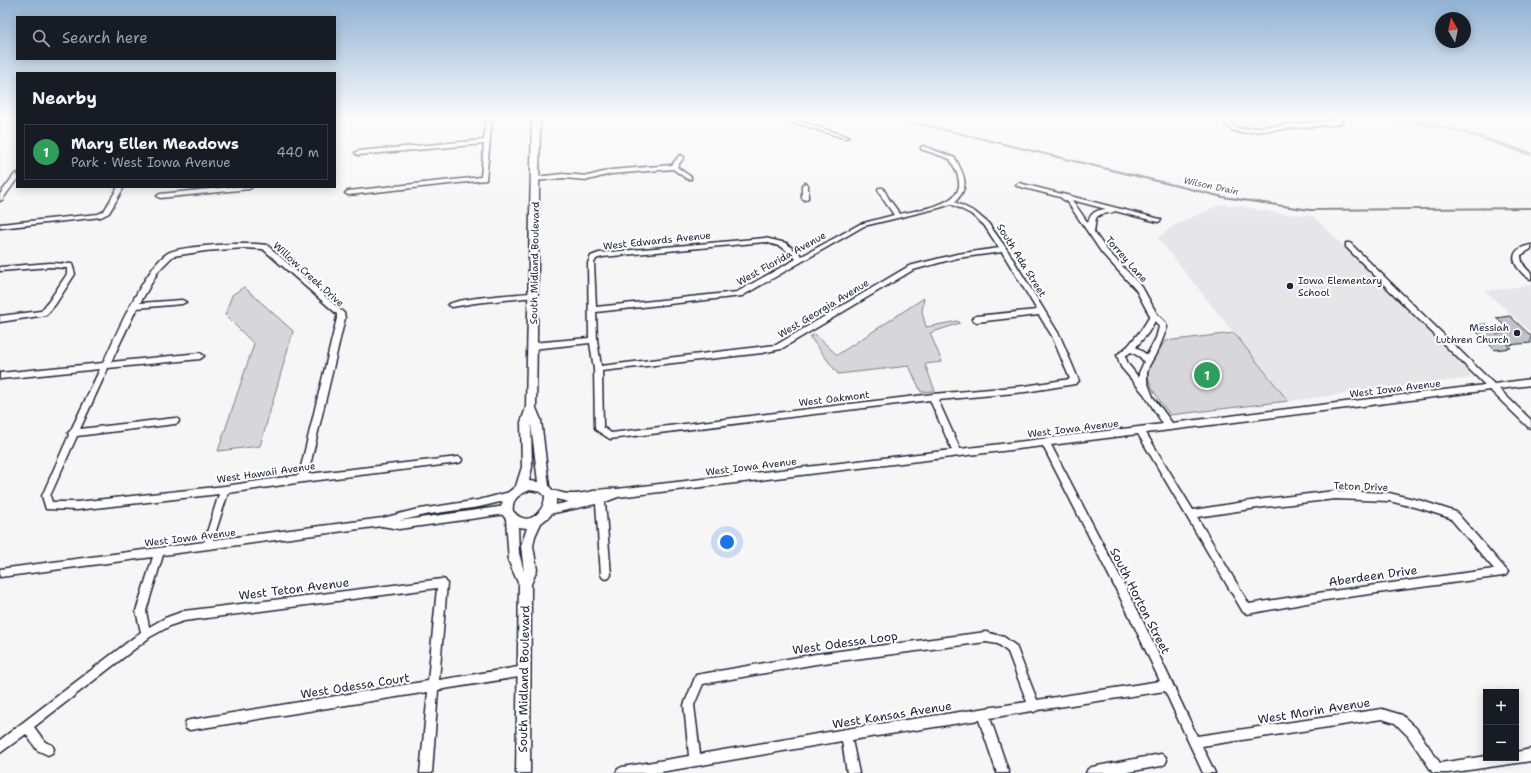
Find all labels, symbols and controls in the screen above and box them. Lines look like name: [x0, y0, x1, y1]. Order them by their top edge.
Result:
north arrow: [1435, 12, 1471, 48]
search box: [16, 16, 336, 60]
icon: search: [30, 27, 52, 49]
text: Search here: [62, 28, 148, 48]
text: Nearby: [32, 87, 97, 109]
text: Mary Ellen Meadows: [71, 134, 239, 154]
text: 1: [43, 144, 49, 161]
text: 440 m: [277, 144, 319, 161]
text: Park · West Iowa Avenue: [71, 154, 231, 171]
water label: Wilson Drain: [1183, 174, 1239, 198]
street label: South Midland Boulevard: [527, 201, 542, 324]
street label: South Ada Street: [994, 221, 1049, 299]
street label: West Edwards Avenue: [603, 228, 712, 253]
street label: West Florida Avenue: [734, 228, 828, 288]
street label: Torrey Lane: [1103, 233, 1151, 286]
street label: Willow Creek Drive: [271, 239, 347, 310]
place label: Iowa Elementary School: [1298, 274, 1383, 299]
street label: West Georgia Avenue: [775, 276, 872, 341]
marker: Iowa Elementary School: [1285, 281, 1295, 291]
place label: Messiah Luthren Church: [1436, 321, 1509, 346]
marker: Messiah Luthren Church: [1512, 328, 1522, 338]
pin: 1: [1194, 360, 1220, 390]
street label: West Iowa Avenue: [1349, 376, 1442, 401]
street label: West Oakmont: [798, 388, 870, 409]
street label: West Iowa Avenue: [1027, 416, 1120, 441]
street label: West Iowa Avenue: [705, 454, 798, 479]
street label: West Hawaii Avenue: [216, 459, 317, 486]
street label: Teton Drive: [1333, 479, 1389, 494]
street label: West Iowa Avenue: [144, 525, 237, 550]
your location: [717, 532, 737, 552]
street label: South Horton Street: [1106, 545, 1174, 657]
street label: Aberdeen Drive: [1328, 562, 1418, 590]
street label: West Teton Avenue: [238, 574, 350, 604]
street label: South Midland Boulevard: [515, 605, 533, 753]
street label: West Odessa Loop: [791, 628, 899, 658]
street label: West Odessa Court: [299, 669, 411, 703]
map controls: [1483, 689, 1519, 761]
button: +: [1483, 689, 1519, 725]
street label: West Morin Avenue: [1257, 694, 1372, 728]
street label: West Kansas Avenue: [831, 698, 953, 732]
button: −: [1483, 725, 1519, 761]

